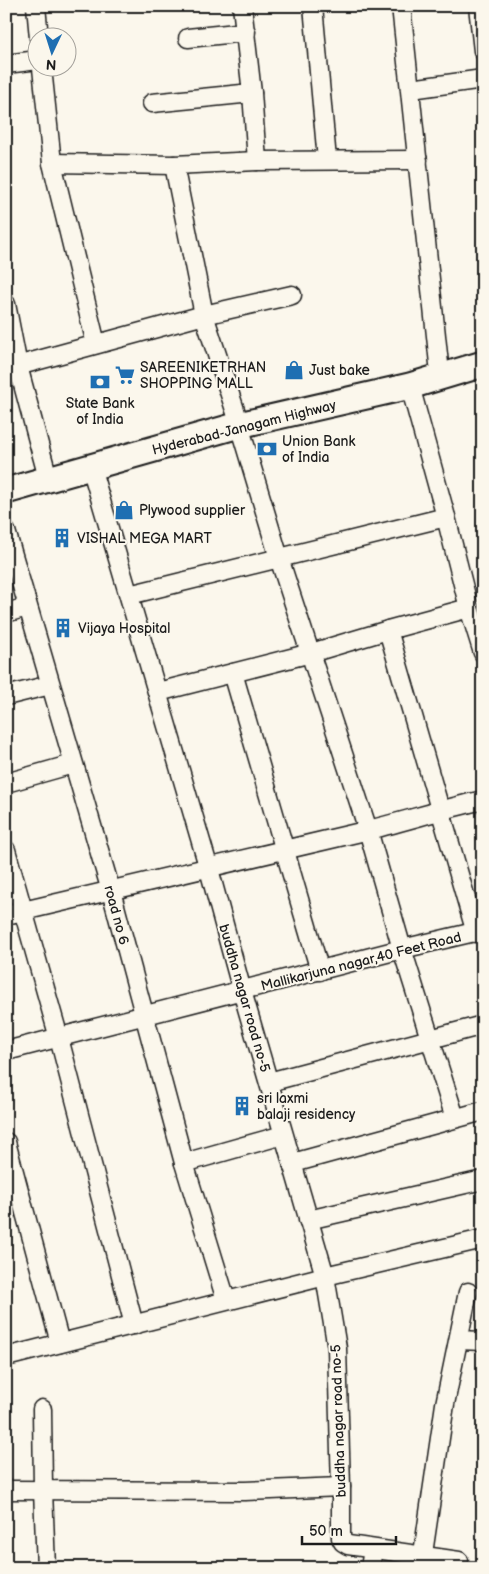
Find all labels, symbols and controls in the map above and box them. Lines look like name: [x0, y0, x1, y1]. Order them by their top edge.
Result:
north arrow: [28, 28, 78, 78]
text: N: [45, 56, 57, 73]
place label: SAREENIKETRHAN SHOPPING MALL: [140, 359, 266, 392]
shop icon: Just bake: [283, 359, 305, 381]
place label: Just bake: [309, 362, 370, 379]
supermarket icon: SAREENIKETRHAN SHOPPING MALL: [114, 364, 136, 386]
bank icon: State Bank of India: [89, 371, 111, 393]
place label: State Bank of India: [66, 395, 134, 428]
street label: Hyderabad-Janagam Highway: [150, 396, 339, 459]
place label: Union Bank of India: [282, 433, 355, 466]
bank icon: Union Bank of India: [256, 438, 278, 460]
shop icon: Plywood supplier: [113, 499, 135, 521]
place label: Plywood supplier: [139, 502, 246, 519]
building icon: VISHAL MEGA MART: [51, 527, 73, 549]
place label: VISHAL MEGA MART: [77, 530, 212, 547]
building icon: Vijaya Hospital: [52, 617, 74, 639]
place label: Vijaya Hospital: [78, 620, 170, 637]
street label: road no 6: [100, 884, 133, 947]
street label: buddha nagar road no-5: [215, 922, 274, 1074]
street label: Mallikarjuna nagar,40 Feet Road: [259, 928, 463, 995]
place label: sri laxmi balaji residency: [257, 1090, 356, 1123]
building icon: sri laxmi balaji residency: [231, 1095, 253, 1117]
street label: buddha nagar road no-5: [327, 1344, 350, 1498]
scale bar: [302, 1514, 395, 1546]
text: 50 m: [309, 1522, 343, 1541]

